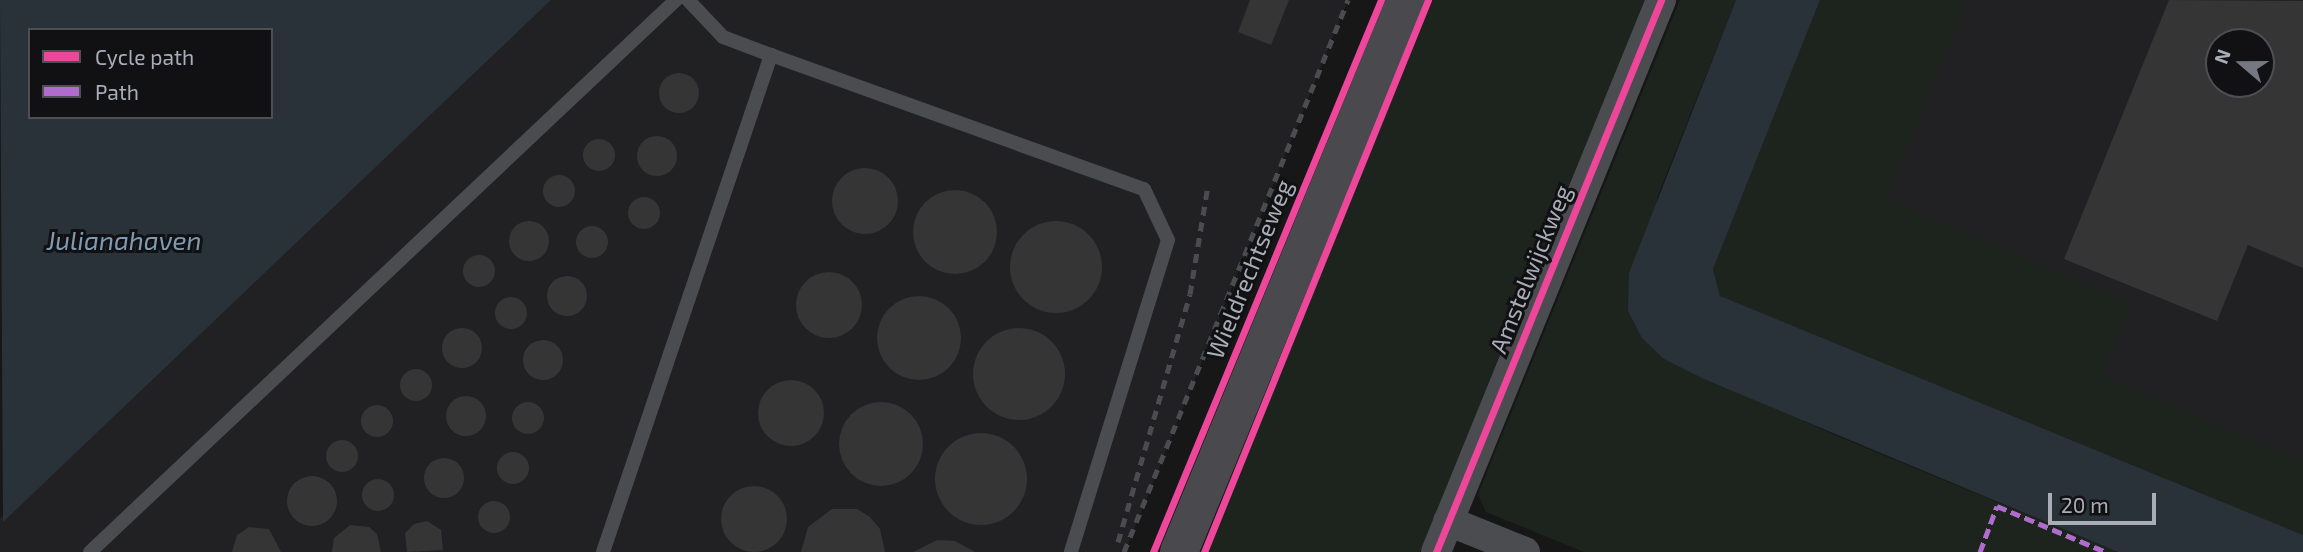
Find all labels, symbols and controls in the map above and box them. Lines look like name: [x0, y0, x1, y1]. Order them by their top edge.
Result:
legend: [28, 28, 273, 119]
north arrow: [2205, 28, 2275, 98]
text: Cycle path: [95, 44, 194, 69]
text: N: [2209, 46, 2235, 67]
text: Path: [95, 79, 139, 104]
street label: Wieldrechtseweg: [1200, 175, 1298, 363]
street label: Amstelwijckweg: [1483, 181, 1577, 357]
water label: Julianahaven: [46, 224, 202, 256]
scale bar: [2051, 478, 2160, 522]
text: 20 m: [2061, 492, 2109, 517]

